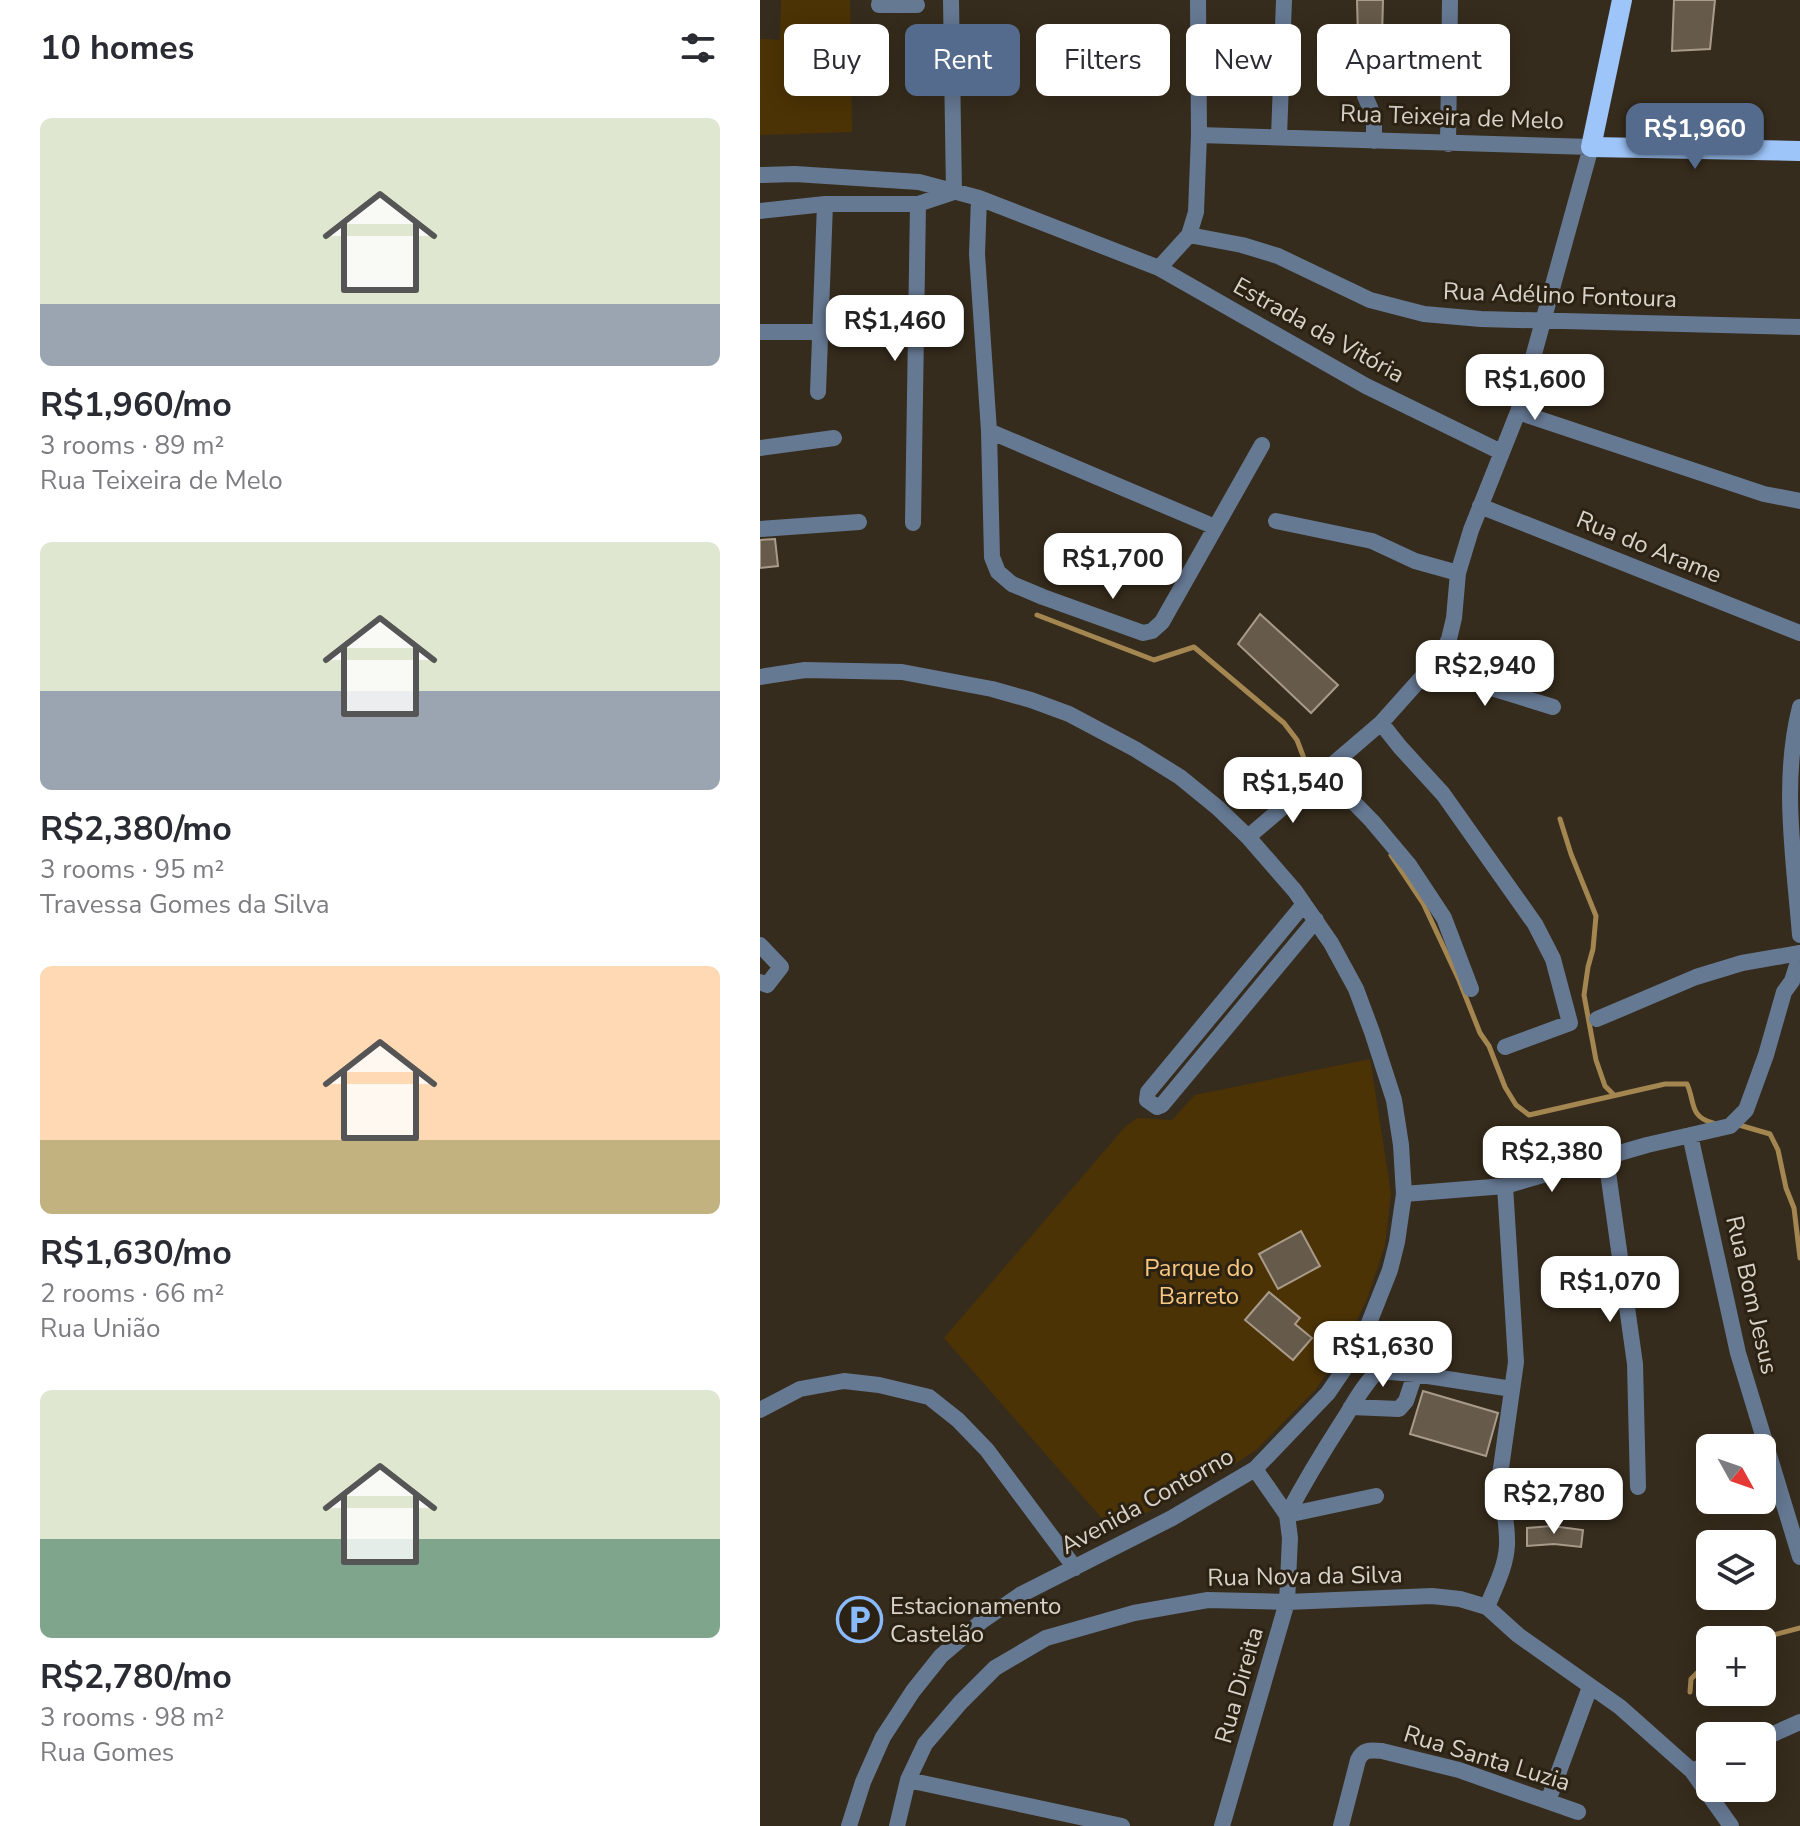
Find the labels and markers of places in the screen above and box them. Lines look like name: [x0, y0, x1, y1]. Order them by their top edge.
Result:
pin: R$1,960: [1621, 103, 1769, 171]
pin: R$1,460: [821, 295, 969, 363]
pin: R$1,600: [1461, 354, 1609, 422]
pin: R$1,700: [1039, 533, 1187, 601]
pin: R$2,940: [1411, 640, 1559, 708]
pin: R$1,540: [1219, 757, 1367, 825]
pin: R$2,380: [1478, 1126, 1626, 1194]
pin: R$1,070: [1536, 1256, 1684, 1324]
pin: R$1,630: [1309, 1321, 1457, 1389]
pin: R$2,780: [1480, 1468, 1628, 1536]
place label: Estacionamento Castelão: [890, 1590, 1061, 1650]
parking icon: Estacionamento Castelão: [835, 1596, 883, 1644]

